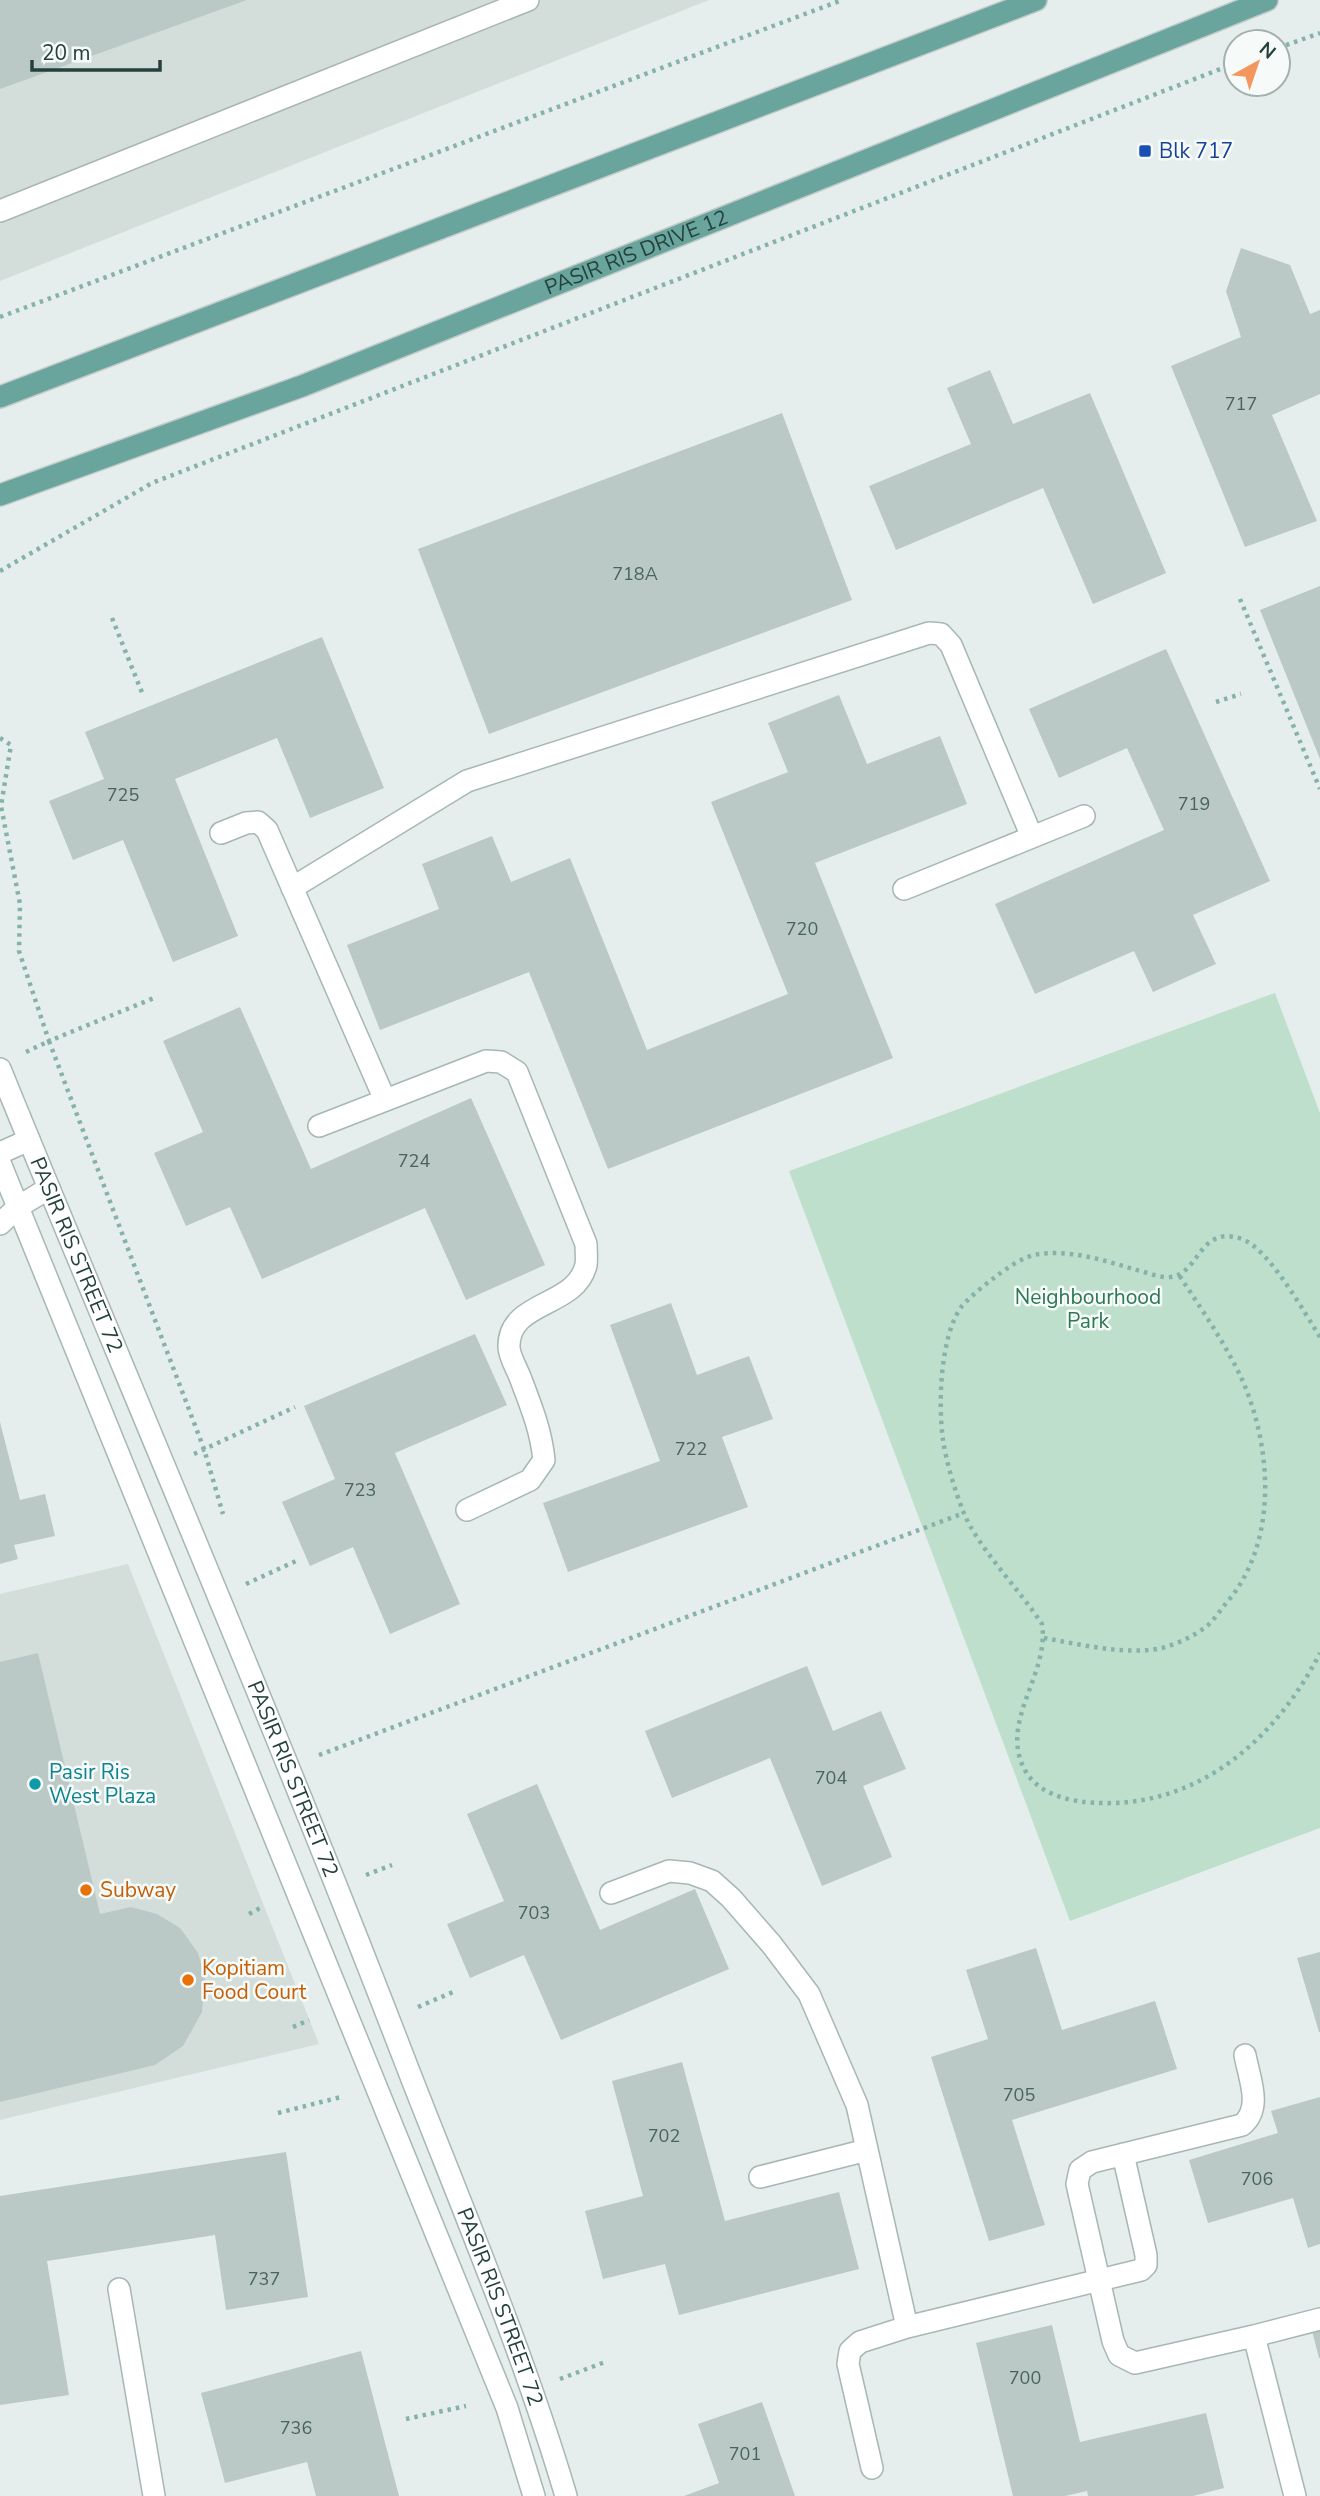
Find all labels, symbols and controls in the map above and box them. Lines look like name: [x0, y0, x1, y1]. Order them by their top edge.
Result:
scale bar: [32, 28, 159, 72]
north arrow: [1222, 28, 1292, 98]
text: N: [1253, 36, 1281, 65]
text: 20 m: [42, 39, 91, 67]
place label: Blk 717: [1159, 137, 1233, 165]
marker: Blk 717: [1137, 143, 1153, 159]
street label: PASIR RIS DRIVE 12: [540, 203, 732, 302]
house number: 717: [1225, 392, 1257, 416]
house number: 718A: [612, 562, 658, 586]
house number: 725: [107, 783, 139, 807]
house number: 719: [1178, 792, 1210, 816]
house number: 720: [786, 917, 818, 941]
house number: 724: [398, 1149, 430, 1173]
street label: PASIR RIS STREET 72: [24, 1153, 130, 1357]
park label: Neighbourhood Park: [1015, 1283, 1161, 1335]
house number: 722: [675, 1437, 707, 1461]
house number: 723: [344, 1478, 376, 1502]
street label: PASIR RIS STREET 72: [241, 1677, 345, 1881]
place label: Pasir Ris West Plaza: [49, 1758, 156, 1810]
house number: 704: [815, 1766, 847, 1790]
marker: Pasir Ris West Plaza: [27, 1776, 43, 1792]
place label: Subway: [100, 1876, 176, 1904]
marker: Subway: [78, 1882, 94, 1898]
house number: 703: [518, 1901, 550, 1925]
place label: Kopitiam Food Court: [202, 1954, 307, 2006]
marker: Kopitiam Food Court: [180, 1972, 196, 1988]
house number: 705: [1003, 2083, 1035, 2107]
house number: 702: [648, 2124, 680, 2148]
house number: 706: [1241, 2167, 1273, 2191]
street label: PASIR RIS STREET 72: [450, 2204, 550, 2409]
house number: 737: [248, 2267, 280, 2291]
house number: 700: [1009, 2366, 1041, 2390]
house number: 736: [280, 2416, 312, 2440]
house number: 701: [729, 2442, 761, 2466]

